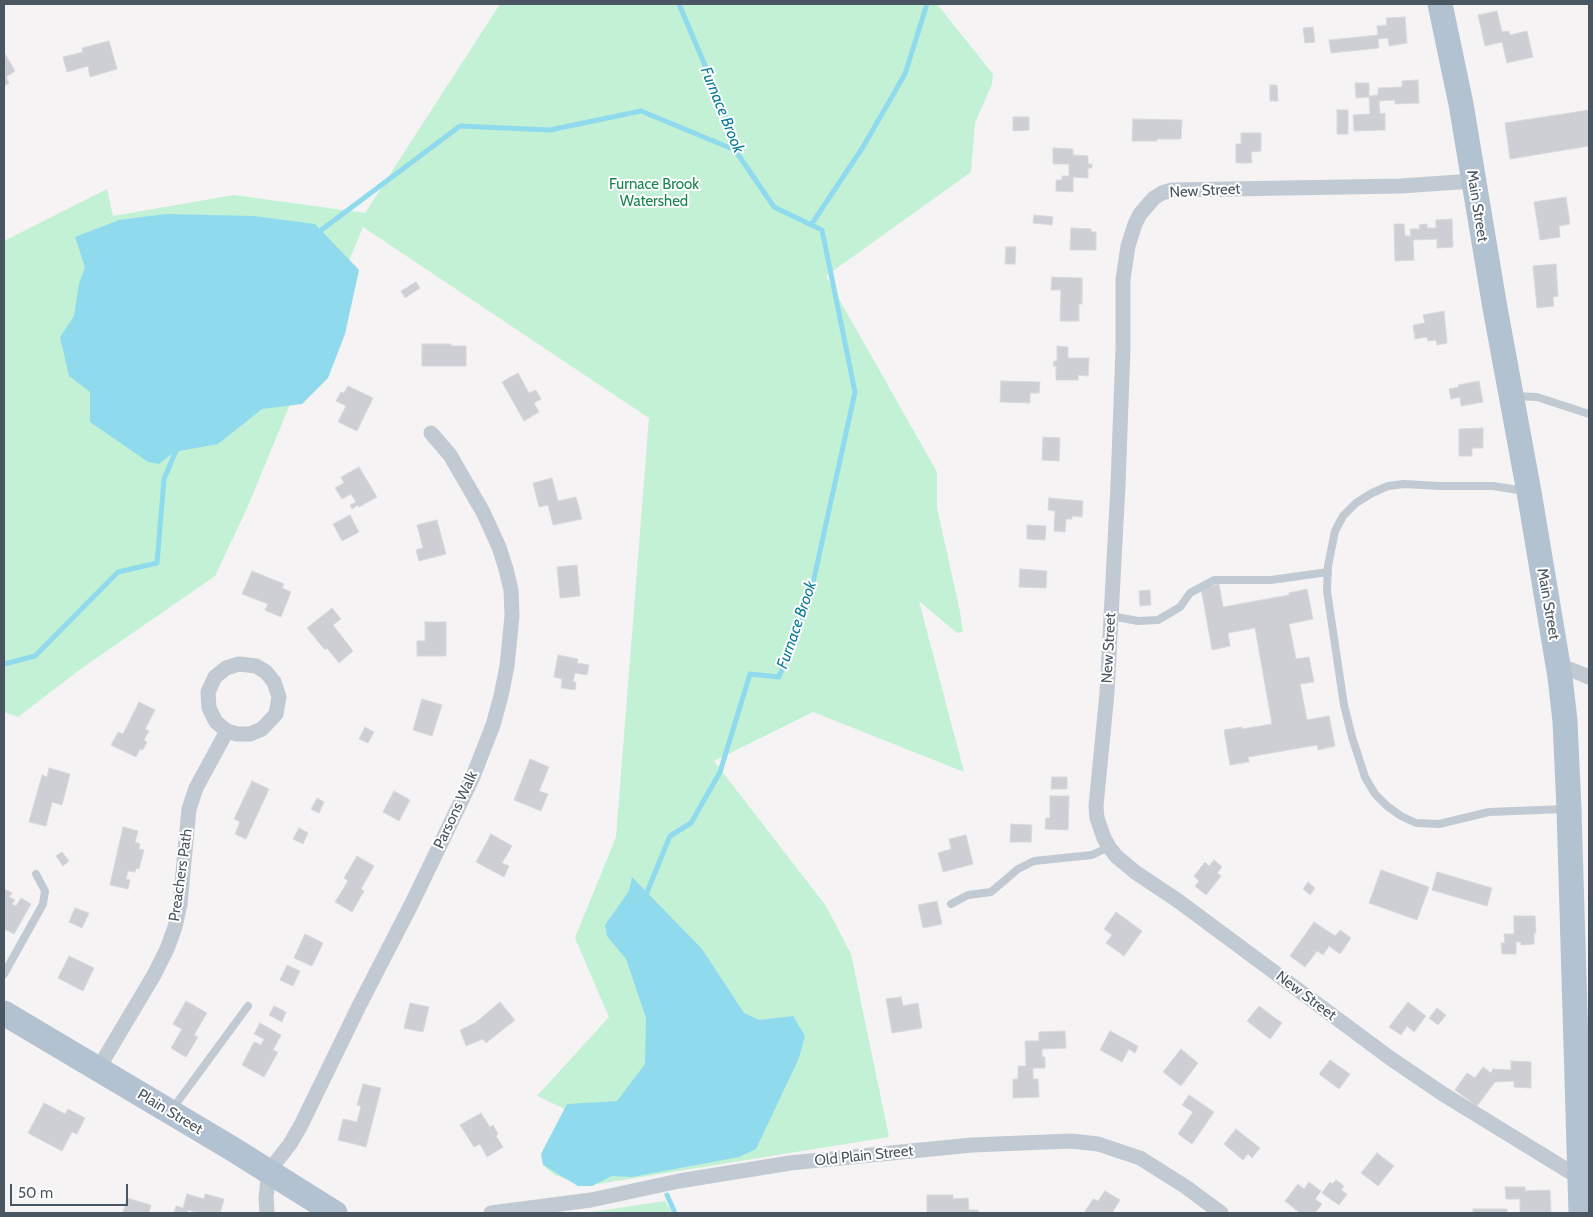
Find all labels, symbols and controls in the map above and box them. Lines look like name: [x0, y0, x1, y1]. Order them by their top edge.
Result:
water label: Furnace Brook: [696, 64, 748, 156]
street label: Main Street: [1462, 169, 1492, 243]
park label: Furnace Brook Watershed: [609, 176, 699, 211]
street label: New Street: [1169, 180, 1241, 202]
street label: Main Street: [1533, 567, 1563, 641]
water label: Furnace Brook: [773, 579, 821, 671]
street label: New Street: [1098, 612, 1120, 684]
street label: Parsons Walk: [430, 768, 482, 852]
street label: Preachers Path: [166, 827, 196, 923]
street label: New Street: [1272, 967, 1340, 1025]
street label: Plain Street: [134, 1086, 206, 1138]
street label: Old Plain Street: [814, 1142, 914, 1170]
scale bar: [12, 1174, 130, 1206]
text: 50 m: [18, 1184, 53, 1202]

